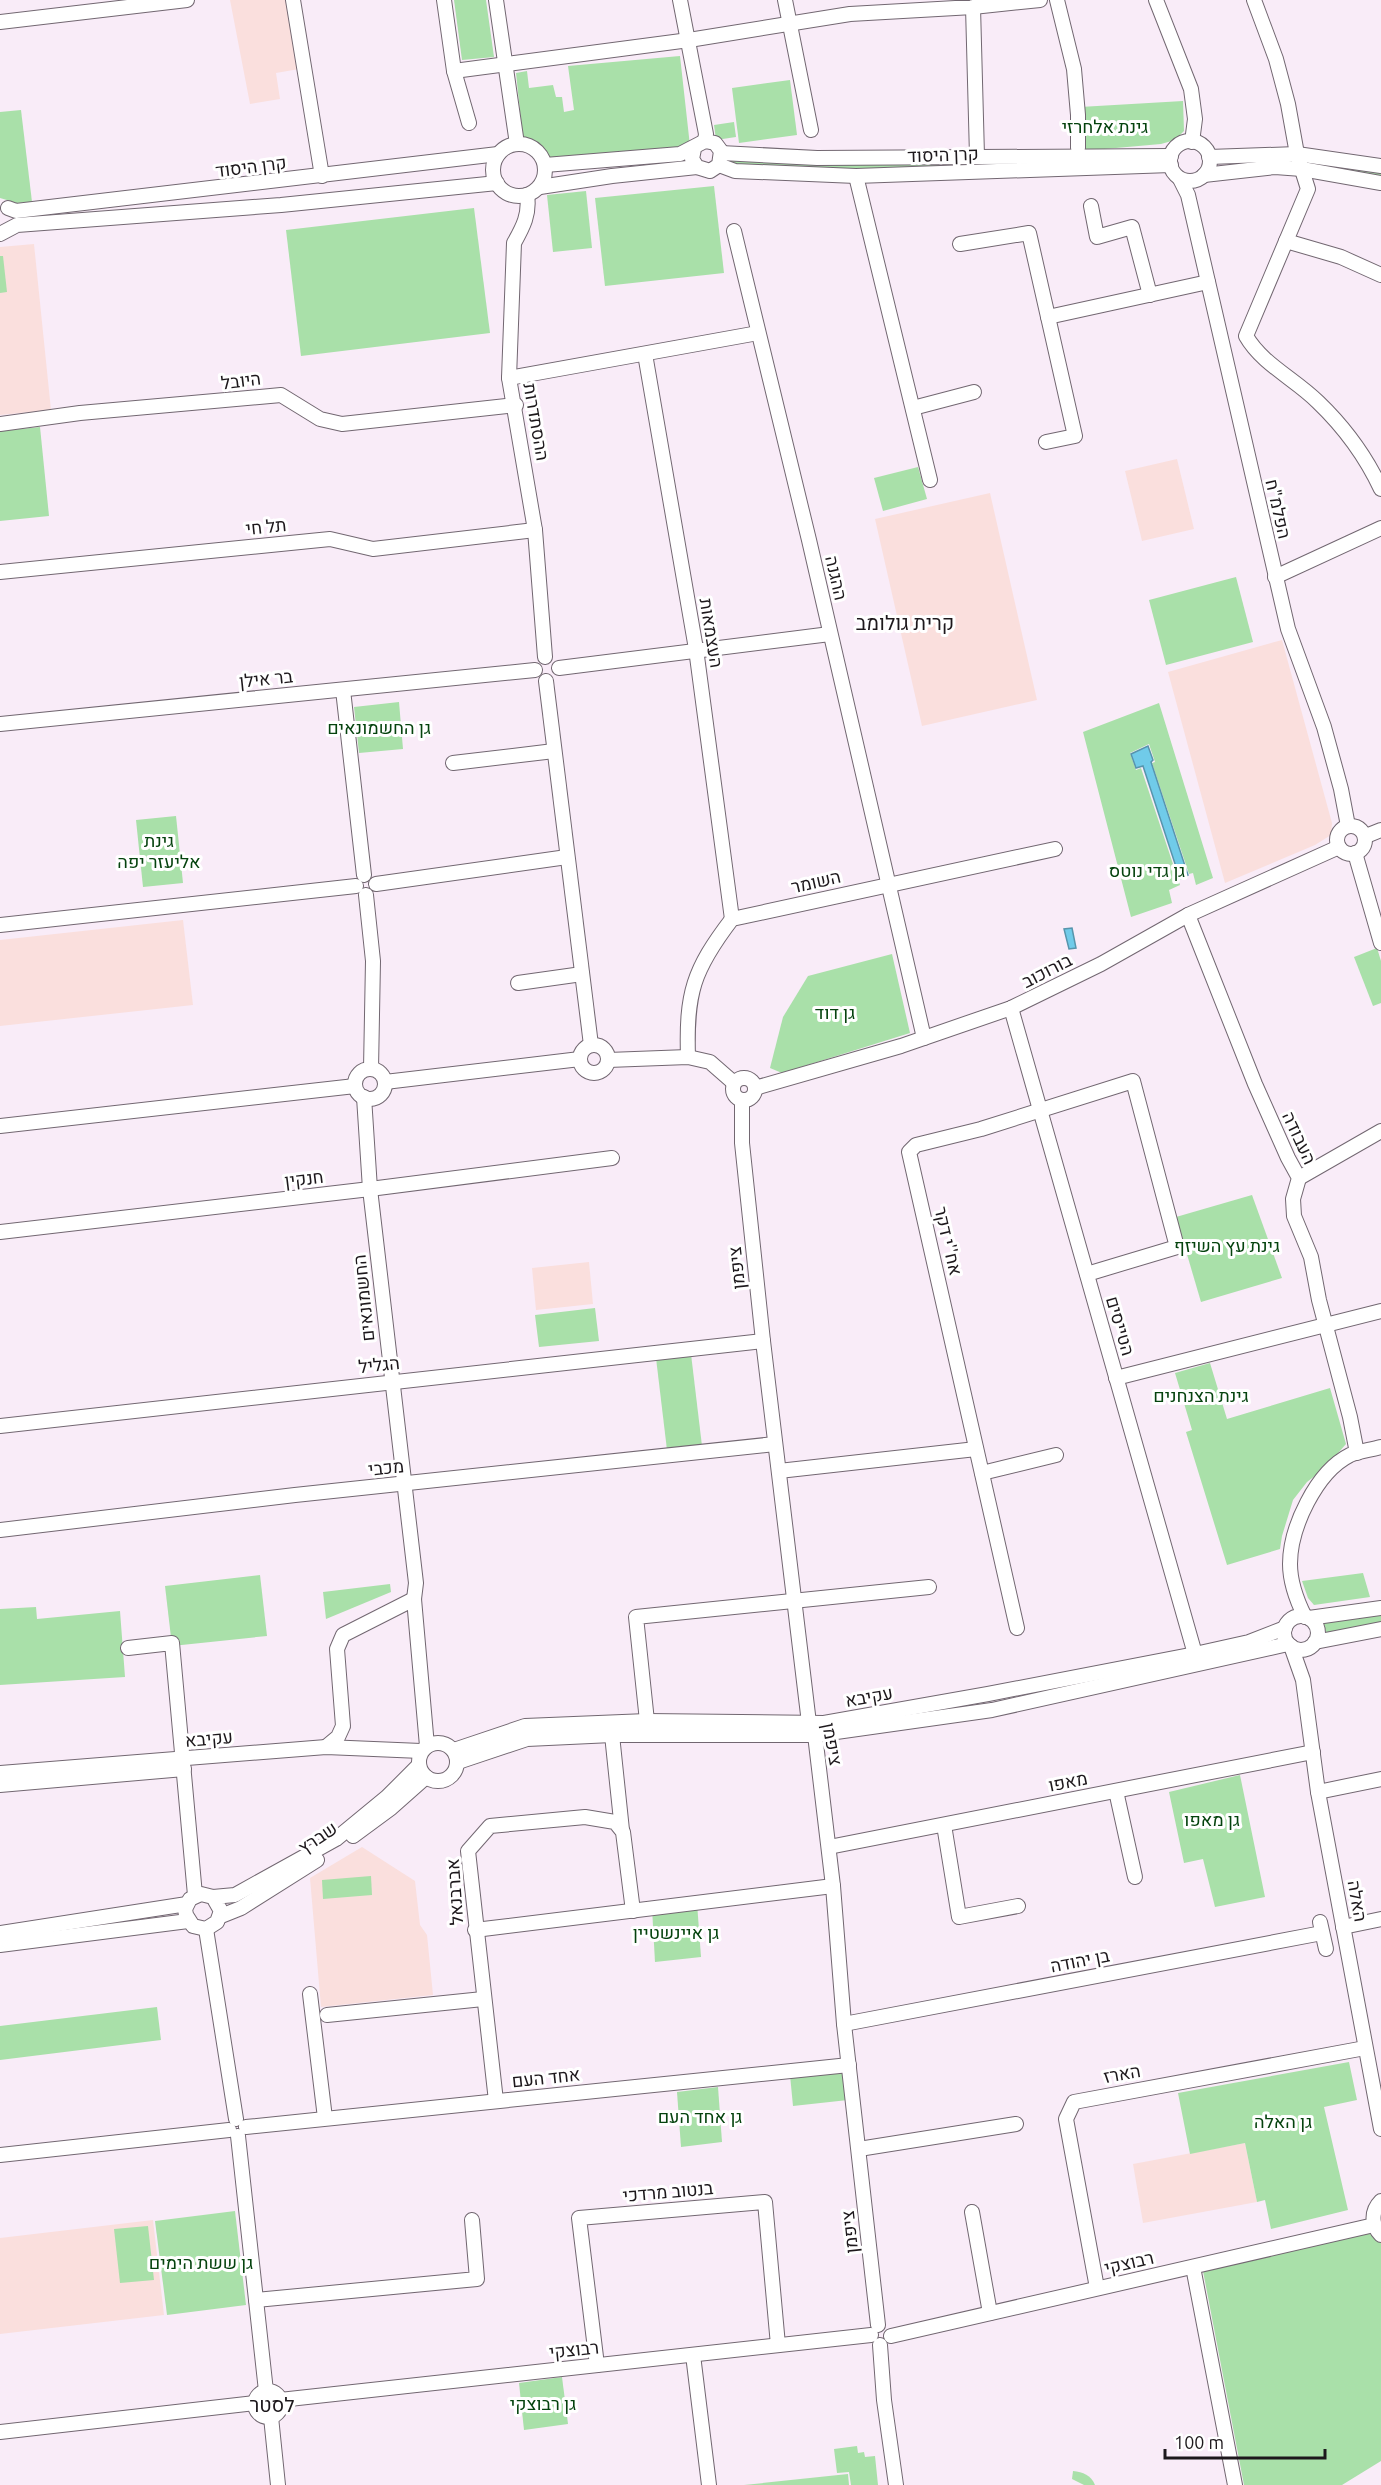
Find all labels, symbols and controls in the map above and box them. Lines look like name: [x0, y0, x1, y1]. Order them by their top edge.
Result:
park label: גינת אלחרזי: [1062, 116, 1148, 136]
street label: קרן היסוד: [907, 143, 979, 166]
street label: קרן היסוד: [214, 152, 288, 181]
street label: היובל: [220, 368, 262, 392]
street label: ההסתדרות: [520, 381, 554, 462]
street label: הפלמ"ח: [1262, 477, 1296, 541]
street label: תל חי: [244, 514, 287, 538]
street label: ההגנה: [822, 553, 852, 602]
street label: העצמאות: [697, 597, 727, 669]
district label: קרית גולומב: [856, 611, 954, 634]
street label: בר אילן: [238, 665, 294, 692]
park label: גן החשמונאים: [327, 717, 431, 738]
park label: גינת אליעזר יפה: [117, 830, 201, 871]
park label: גן גדי נוטס: [1109, 860, 1185, 881]
street label: השומר: [789, 866, 843, 896]
street label: בורוכוב: [1018, 949, 1075, 991]
park label: גן דוד: [815, 1002, 855, 1023]
street label: העבודה: [1279, 1108, 1321, 1167]
street label: חנקין: [283, 1166, 325, 1191]
street label: אח''י דקר: [930, 1204, 967, 1277]
park label: גינת עץ השיזף: [1174, 1235, 1280, 1256]
street label: ציפמן: [724, 1245, 749, 1291]
street label: החשמונאים: [348, 1254, 378, 1343]
street label: הטייסים: [1103, 1294, 1139, 1358]
street label: הגליל: [357, 1352, 401, 1376]
park label: גינת הצנחנים: [1153, 1385, 1249, 1405]
street label: מכבי: [367, 1455, 405, 1479]
street label: עקיבא: [843, 1682, 894, 1711]
street label: ציפמן: [818, 1721, 847, 1767]
street label: עקיבא: [184, 1726, 234, 1751]
street label: מאפו: [1046, 1767, 1089, 1795]
park label: גן מאפו: [1184, 1809, 1240, 1830]
street label: שברץ: [294, 1817, 341, 1858]
street label: אברבנאל: [442, 1858, 466, 1926]
street label: האלה: [1344, 1878, 1371, 1923]
park label: גן איינשטיין: [633, 1922, 719, 1943]
street label: בן יהודה: [1048, 1944, 1112, 1977]
street label: הארז: [1102, 2060, 1142, 2086]
street label: אחד העם: [511, 2063, 581, 2091]
park label: גן אחד העם: [658, 2106, 742, 2127]
park label: גן האלה: [1254, 2111, 1312, 2132]
street label: בנטוב מרדכי: [622, 2177, 714, 2205]
street label: ציפמן: [837, 2209, 862, 2255]
street label: רבוצקי: [1102, 2247, 1156, 2278]
park label: גן ששת הימים: [149, 2252, 253, 2273]
street label: רבוצקי: [548, 2336, 600, 2363]
district label: לסטר: [249, 2393, 295, 2416]
park label: גן רבוצקי: [510, 2393, 576, 2414]
scale bar: [1165, 2422, 1326, 2460]
text: 100 m: [1174, 2432, 1224, 2452]

